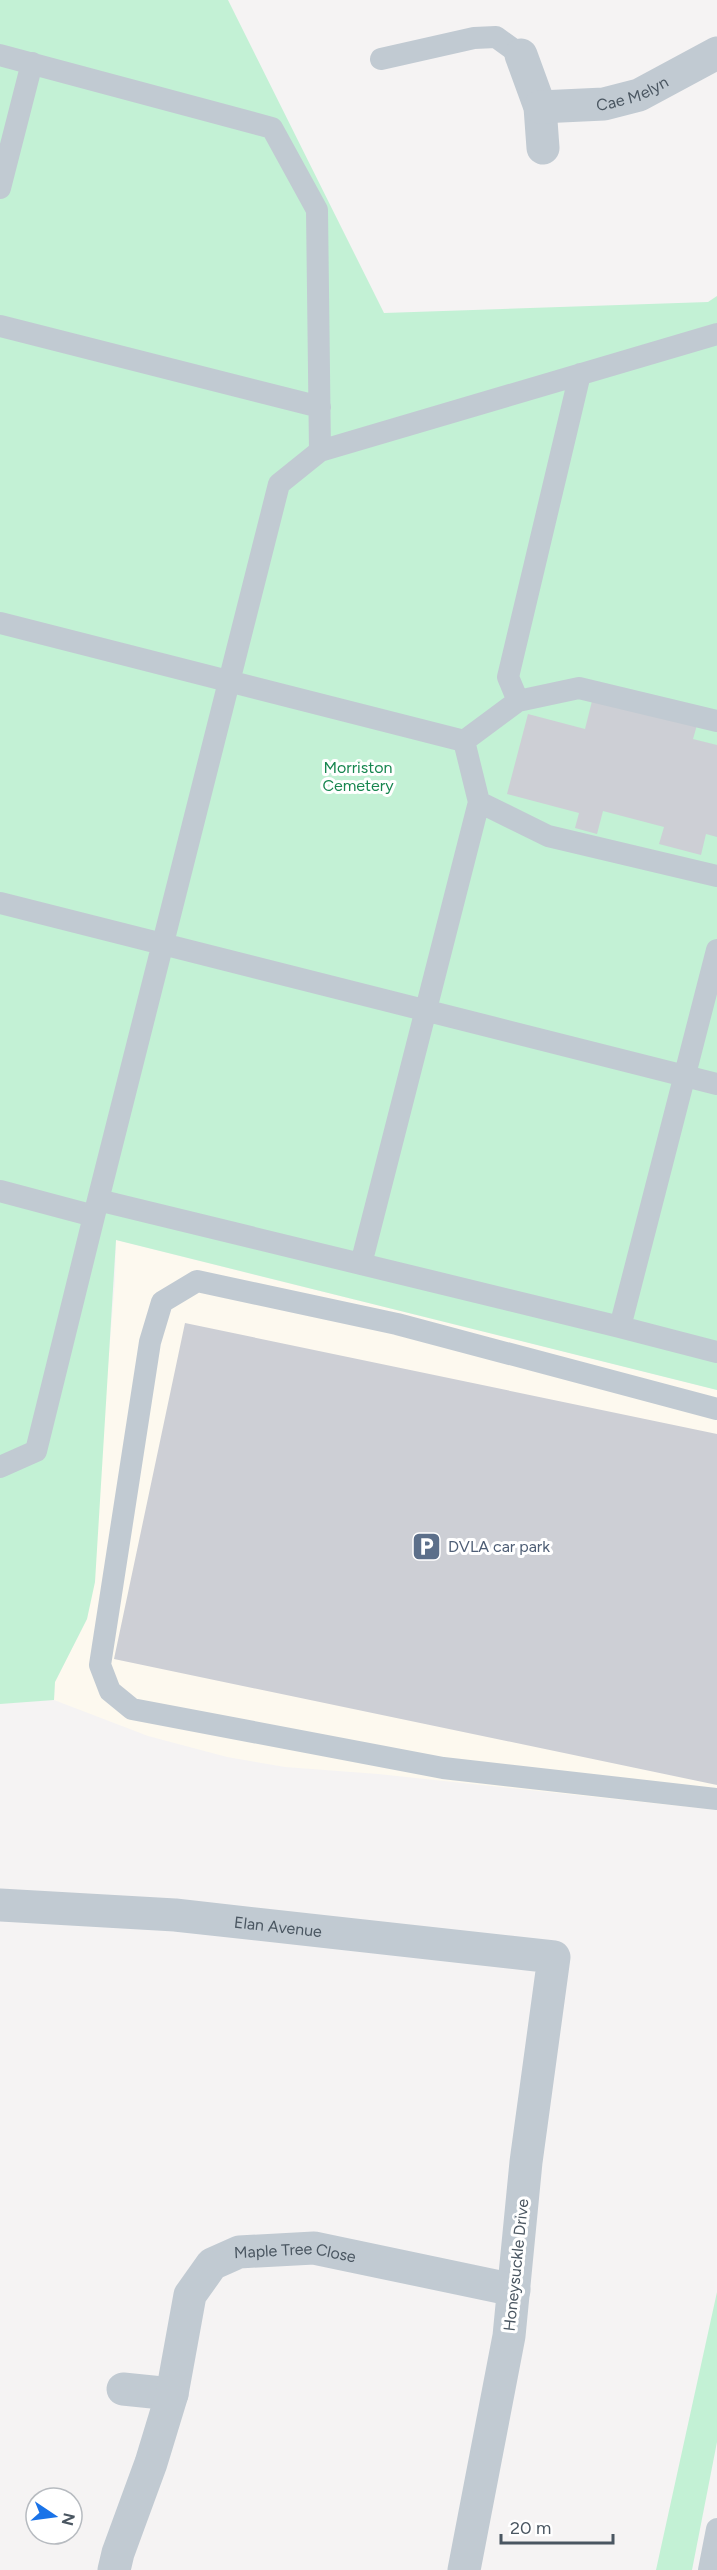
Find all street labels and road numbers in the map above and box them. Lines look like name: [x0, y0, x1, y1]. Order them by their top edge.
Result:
street label: Cae Melyn: [596, 72, 671, 114]
street label: Elan Avenue: [233, 1912, 323, 1941]
street label: Honeysuckle Drive: [500, 2198, 532, 2332]
street label: Maple Tree Close: [233, 2238, 358, 2266]

